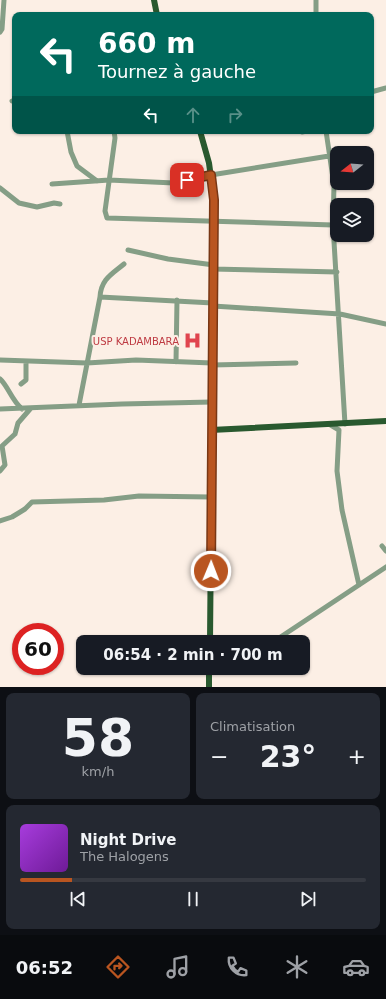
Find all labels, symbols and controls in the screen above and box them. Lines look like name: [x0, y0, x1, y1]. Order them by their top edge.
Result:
text: 660 m: [98, 27, 195, 60]
icon: left: [32, 28, 84, 80]
text: Tournez à gauche: [98, 61, 256, 82]
icon: left: [140, 104, 162, 126]
icon: ahead: [182, 104, 204, 126]
icon: right: [224, 104, 246, 126]
north arrow: [330, 146, 374, 190]
map controls: [330, 146, 374, 242]
pin: [170, 163, 204, 197]
icon: arrive: [176, 169, 198, 191]
button: layers: [330, 198, 374, 242]
hospital icon: USP KADAMBARA: [182, 331, 202, 351]
place label: USP KADAMBARA: [93, 336, 179, 347]
position arrow: [190, 550, 232, 592]
speed limit sign: 60: [12, 623, 64, 675]
text: 06:54 · 2 min · 700 m: [103, 646, 283, 664]
text: 58: [62, 708, 134, 768]
text: Climatisation: [210, 719, 295, 734]
text: 23°: [260, 739, 316, 774]
text: −: [210, 744, 228, 769]
text: +: [348, 744, 366, 769]
text: km/h: [82, 764, 114, 779]
text: Night Drive: [80, 831, 176, 849]
text: The Halogens: [80, 849, 169, 864]
icon: previous: [67, 888, 89, 910]
icon: pause: [182, 888, 204, 910]
icon: next: [297, 888, 319, 910]
icon: directions: [104, 953, 132, 981]
icon: music: [164, 953, 192, 981]
icon: phone: [223, 953, 251, 981]
icon: climate: [283, 953, 311, 981]
icon: car: [342, 953, 370, 981]
text: 06:52: [16, 957, 73, 978]

